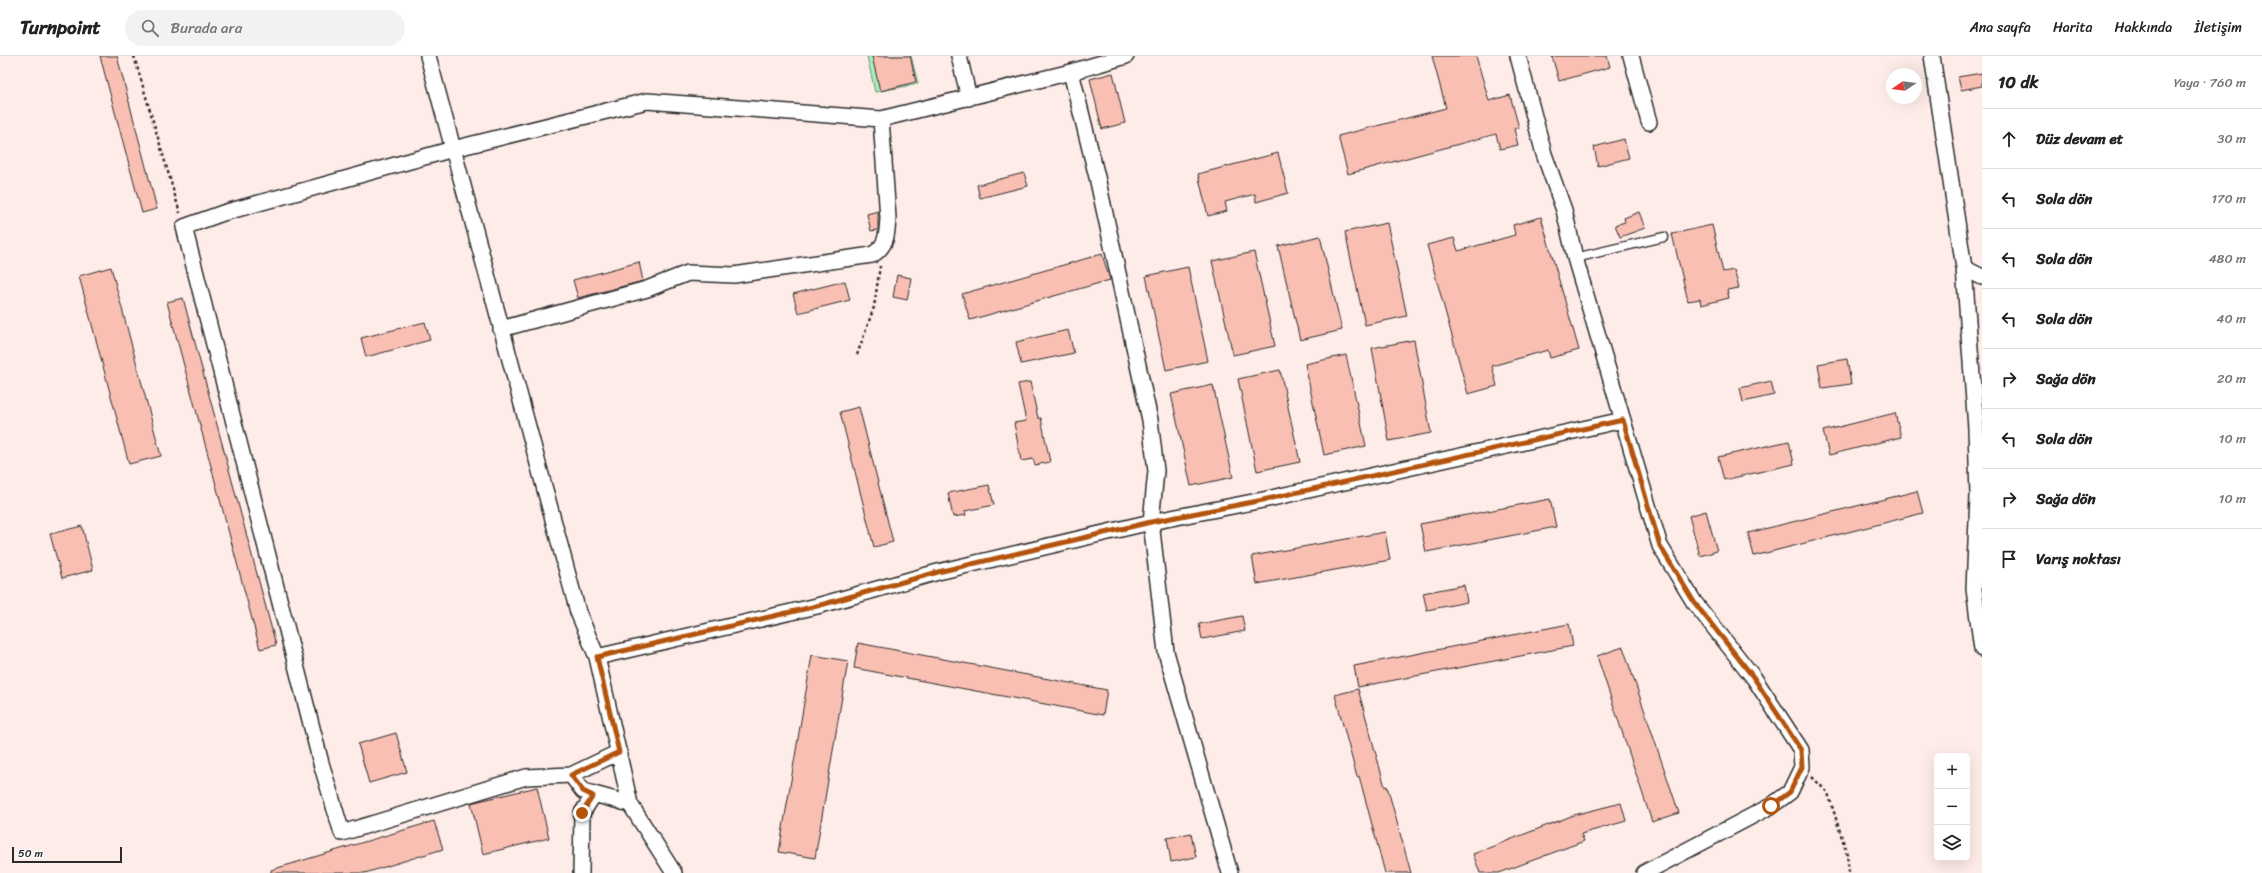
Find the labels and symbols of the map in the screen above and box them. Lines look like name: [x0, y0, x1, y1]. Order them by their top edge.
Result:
north arrow: [1886, 68, 1922, 104]
route start: [1762, 797, 1780, 815]
route end: [573, 804, 591, 822]
scale bar: [12, 845, 122, 864]

